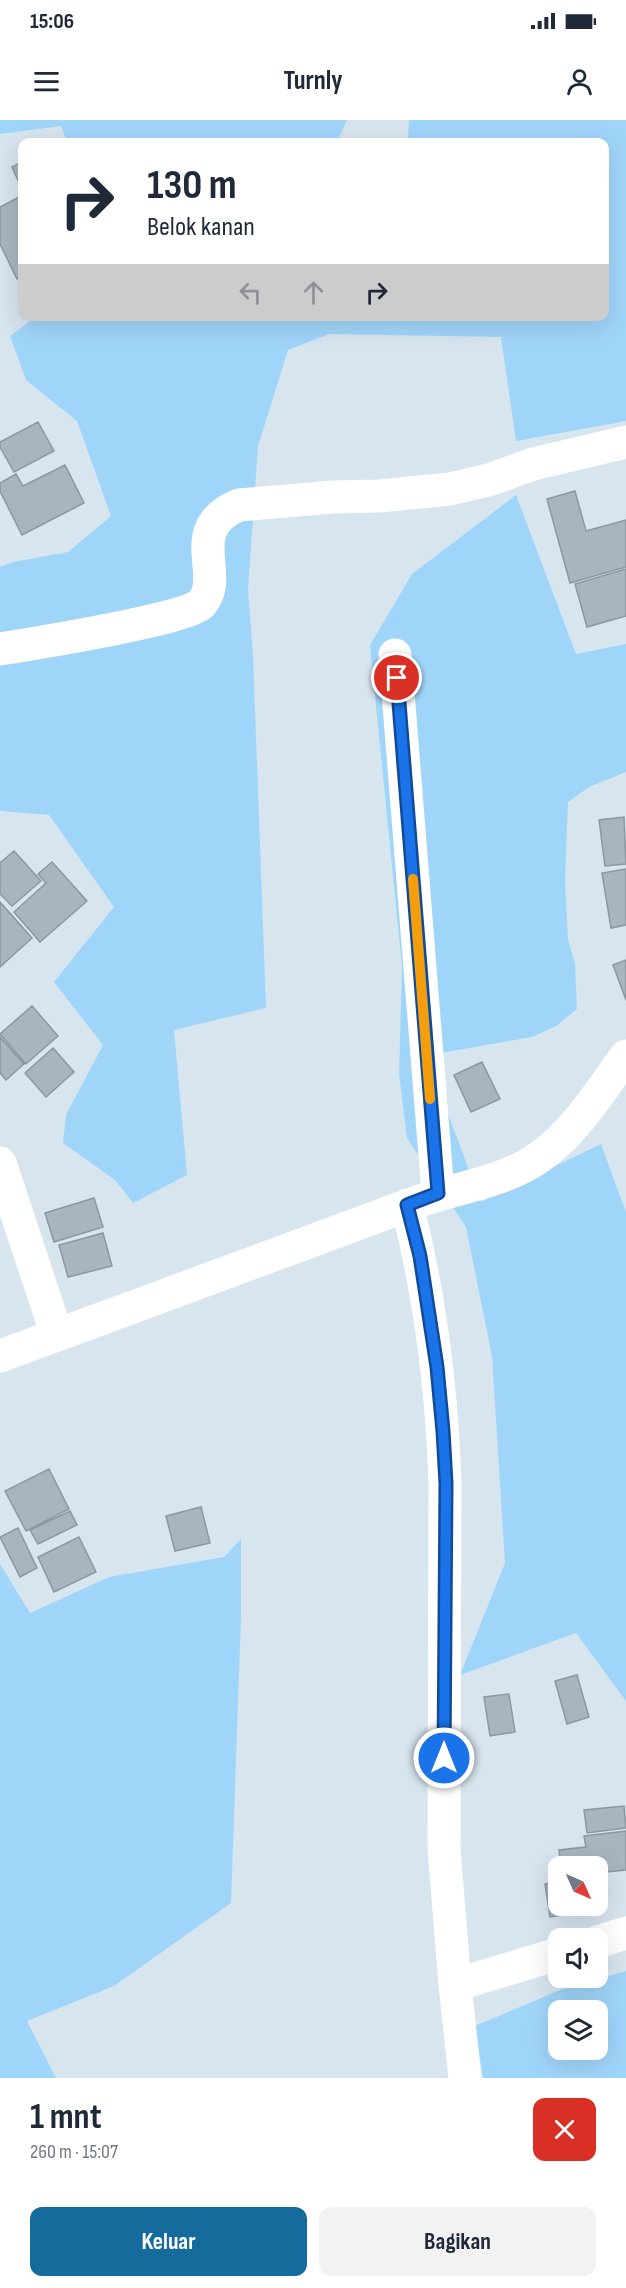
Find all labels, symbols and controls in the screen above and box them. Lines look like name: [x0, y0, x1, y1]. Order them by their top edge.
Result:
text: 15:06: [30, 8, 74, 35]
icon: menu: [30, 65, 63, 98]
text: Turnly: [283, 65, 343, 97]
icon: person: [563, 65, 596, 98]
text: 130 m: [147, 160, 237, 211]
icon: right: [48, 162, 126, 240]
text: Belok kanan: [147, 211, 255, 243]
icon: left: [234, 276, 267, 309]
icon: ahead: [297, 276, 330, 309]
icon: right: [360, 276, 393, 309]
pin: [371, 652, 422, 703]
icon: arrive: [380, 661, 413, 694]
position arrow: [412, 1726, 476, 1790]
north arrow: [548, 1856, 608, 1916]
map controls: [548, 1856, 608, 2060]
button: sound: [548, 1928, 608, 1988]
button: layers: [548, 2000, 608, 2060]
text: 1 mnt: [30, 2096, 102, 2139]
button: close: [533, 2098, 596, 2161]
text: 260 m · 15:07: [30, 2140, 118, 2164]
button: Keluar: [30, 2207, 307, 2276]
button: Bagikan: [319, 2207, 596, 2276]

